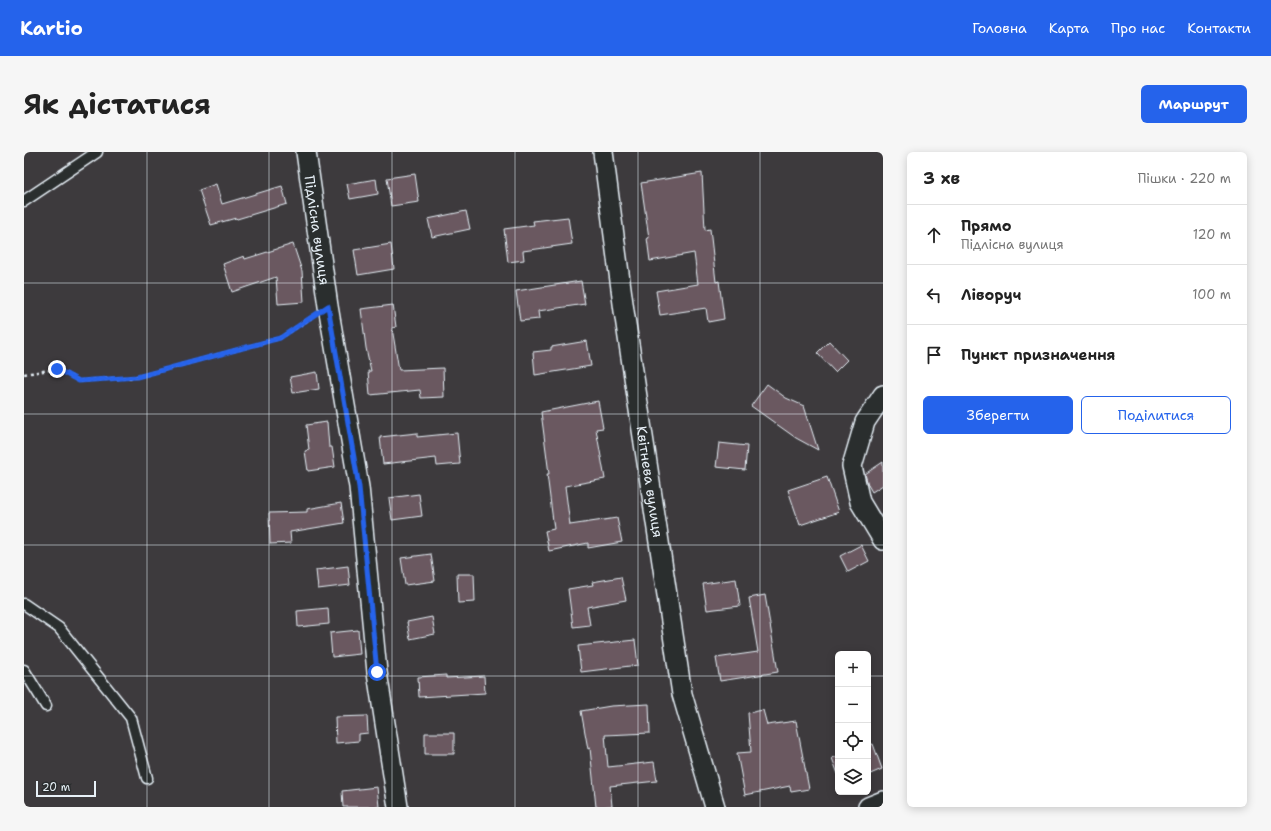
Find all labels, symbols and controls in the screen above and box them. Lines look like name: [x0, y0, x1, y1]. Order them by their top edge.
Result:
text: Kartio: [20, 16, 83, 41]
text: Головна: [972, 19, 1027, 37]
text: Карта: [1049, 19, 1089, 37]
text: Про нас: [1111, 19, 1165, 37]
text: Контакти: [1187, 19, 1251, 37]
text: Як дістатися: [24, 85, 211, 123]
button: Маршрут: [1141, 85, 1247, 123]
text: 3 хв: [923, 167, 960, 189]
text: Пішки · 220 m: [1138, 170, 1231, 187]
street label: Підлісна вулиця: [300, 174, 334, 286]
text: Прямо: [961, 216, 1011, 236]
icon: ahead: [923, 224, 945, 246]
text: 120 m: [1193, 226, 1231, 243]
text: Підлісна вулиця: [961, 236, 1064, 253]
icon: left: [923, 284, 945, 306]
text: Ліворуч: [961, 285, 1021, 305]
text: 100 m: [1192, 286, 1231, 303]
icon: arrive: [923, 344, 945, 366]
text: Пункт призначення: [961, 345, 1116, 365]
route end: [48, 360, 66, 378]
button: Зберегти: [923, 396, 1073, 434]
button: Поділитися: [1081, 396, 1231, 434]
street label: Квітнева вулиця: [633, 425, 667, 539]
map controls: [835, 651, 871, 795]
button: +: [835, 651, 871, 687]
route start: [368, 663, 386, 681]
button: −: [835, 687, 871, 723]
button: locate: [835, 723, 871, 759]
button: layers: [835, 759, 871, 795]
scale bar: [36, 779, 96, 798]
text: 20 m: [42, 780, 70, 795]

